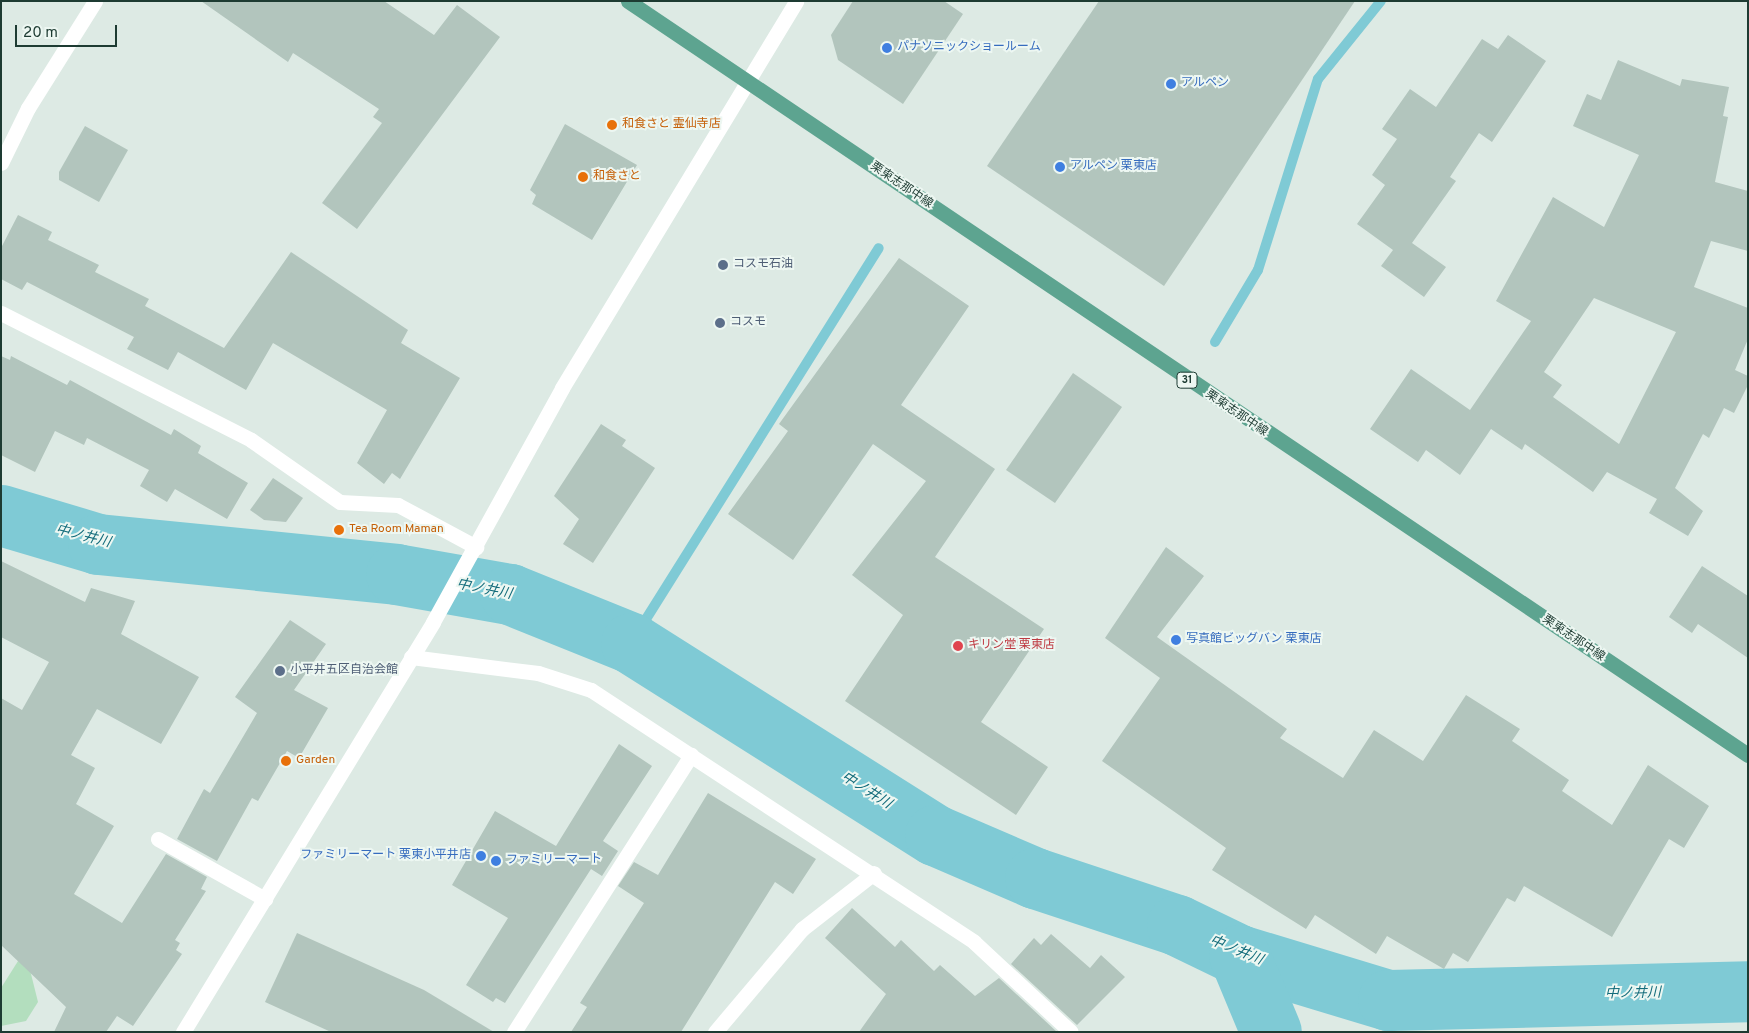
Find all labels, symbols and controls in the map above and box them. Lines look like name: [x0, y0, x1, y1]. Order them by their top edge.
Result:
scale bar: [18, 15, 120, 47]
text: 20 m: [23, 24, 58, 43]
place label: パナソニックショールーム: [897, 41, 1041, 55]
marker: パナソニックショールーム: [881, 42, 893, 54]
place label: アルペン: [1181, 77, 1229, 91]
marker: アルペン: [1165, 78, 1177, 90]
place label: 和食さと 霊仙寺店: [622, 118, 721, 132]
marker: 和食さと 霊仙寺店: [606, 119, 618, 131]
street label: 栗東志那中線: [867, 160, 935, 212]
place label: アルペン 栗東店: [1070, 160, 1157, 174]
marker: アルペン 栗東店: [1054, 161, 1066, 173]
place label: 和食さと: [593, 170, 641, 184]
marker: 和食さと: [577, 171, 589, 183]
place label: コスモ石油: [733, 258, 793, 272]
marker: コスモ石油: [717, 259, 729, 271]
place label: コスモ: [730, 316, 766, 330]
marker: コスモ: [714, 317, 726, 329]
road number: 31: [1176, 372, 1198, 388]
street label: 栗東志那中線: [1202, 388, 1270, 440]
water label: 中ノ井川: [54, 522, 112, 552]
place label: Tea Room Maman: [349, 523, 444, 537]
marker: Tea Room Maman: [333, 524, 345, 536]
water label: 中ノ井川: [455, 576, 513, 604]
street label: 栗東志那中線: [1539, 613, 1607, 665]
place label: 写真館ビッグバン 栗東店: [1186, 633, 1321, 647]
marker: 写真館ビッグバン 栗東店: [1170, 634, 1182, 646]
place label: キリン堂 栗東店: [968, 639, 1055, 653]
marker: キリン堂 栗東店: [952, 640, 964, 652]
place label: 小平井五区自治会館: [290, 664, 398, 678]
marker: 小平井五区自治会館: [274, 665, 286, 677]
place label: Garden: [296, 754, 335, 768]
marker: Garden: [280, 755, 292, 767]
water label: 中ノ井川: [838, 769, 894, 813]
place label: ファミリーマート 栗東小平井店: [300, 849, 471, 863]
marker: ファミリーマート 栗東小平井店: [475, 850, 487, 862]
place label: ファミリーマート: [506, 854, 602, 868]
marker: ファミリーマート: [490, 855, 502, 867]
water label: 中ノ井川: [1207, 933, 1265, 969]
water label: 中ノ井川: [1605, 985, 1661, 1003]

